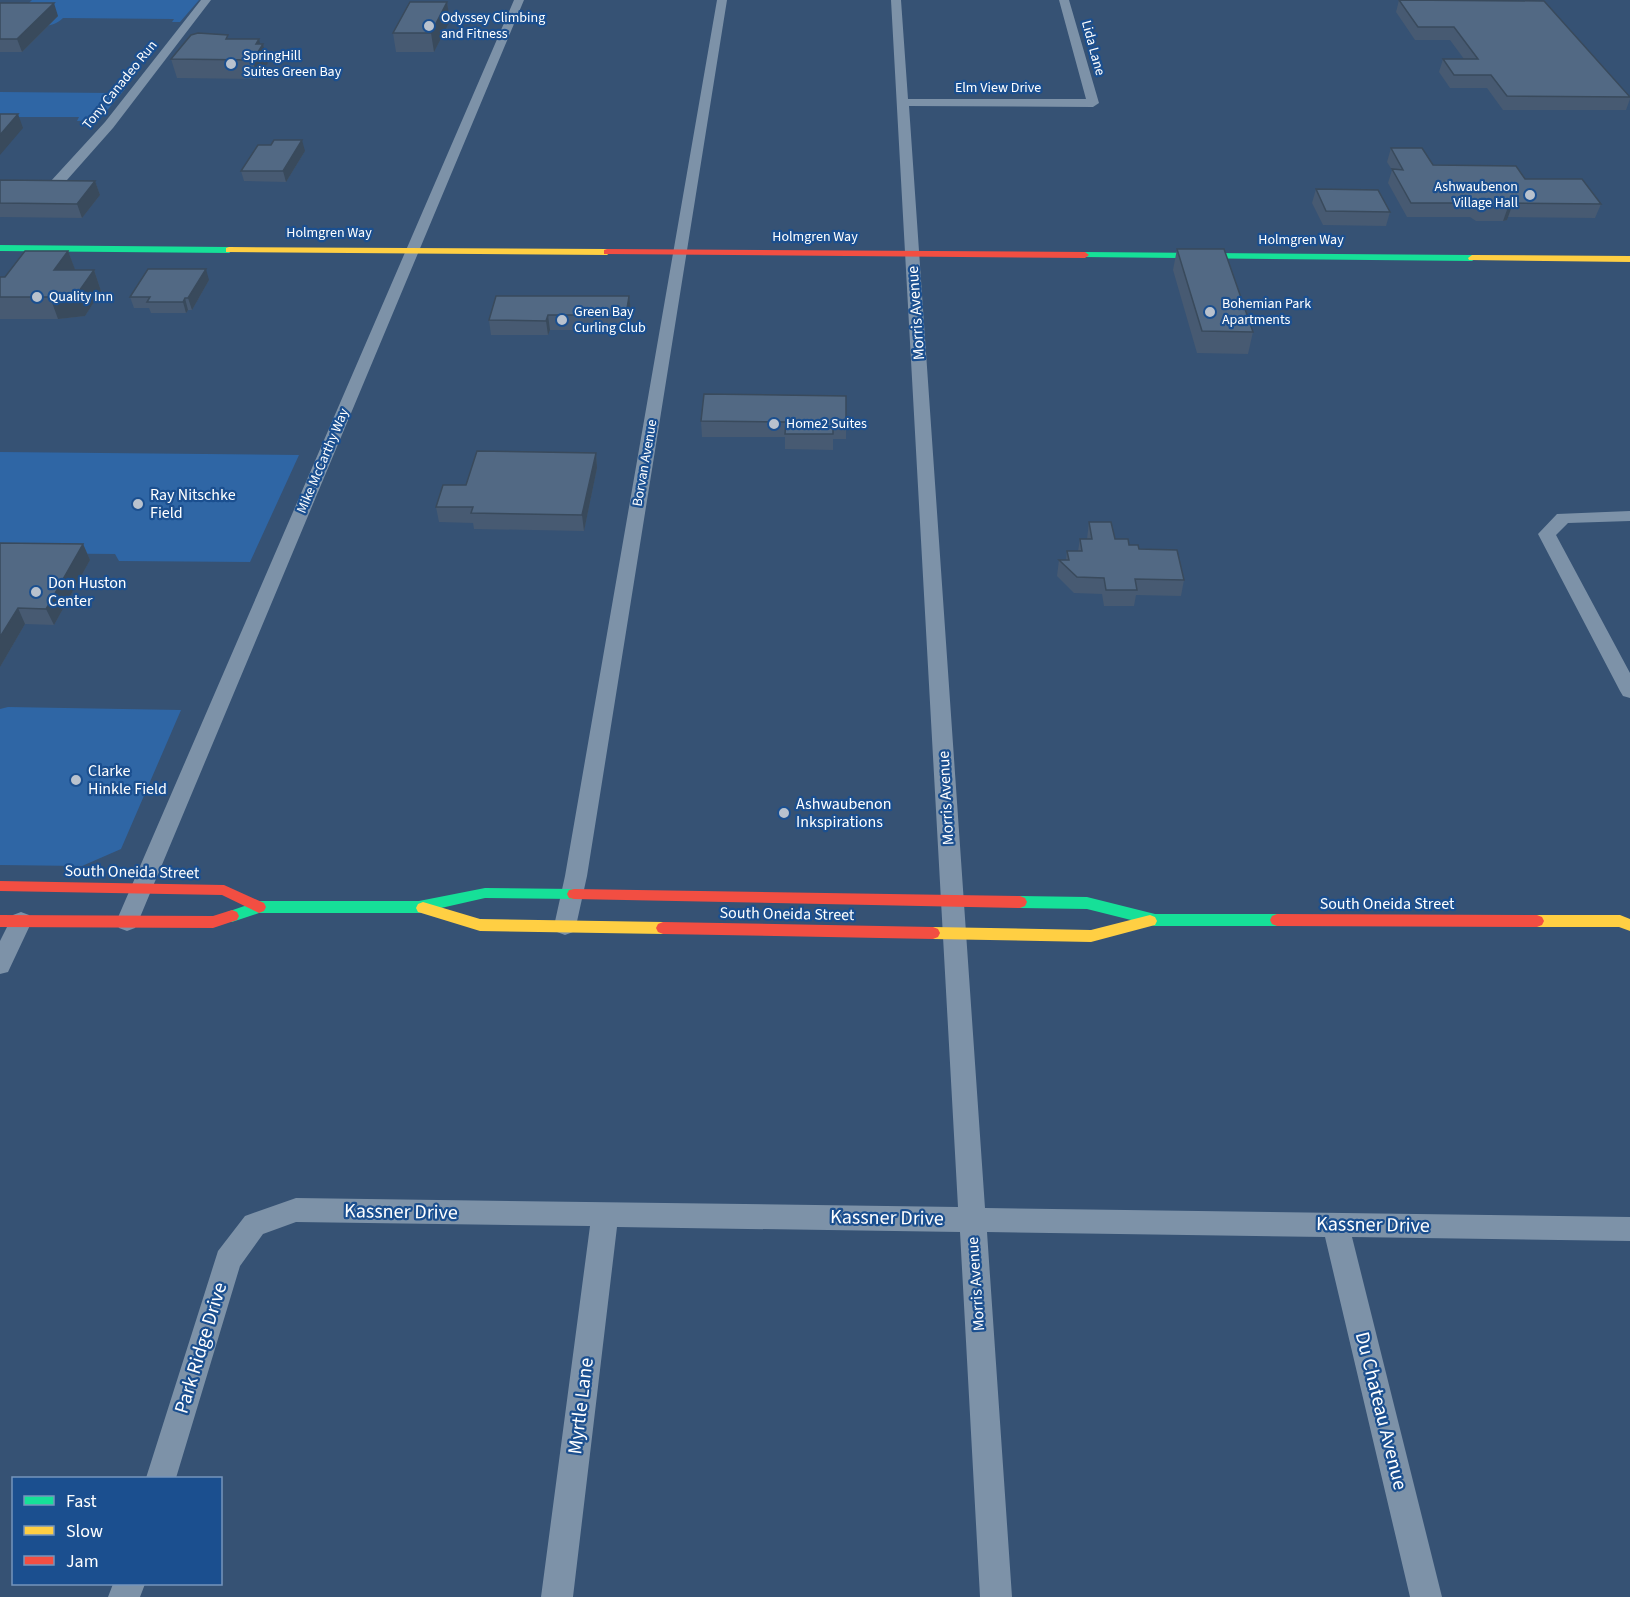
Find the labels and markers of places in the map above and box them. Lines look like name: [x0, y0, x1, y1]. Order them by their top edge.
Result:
place label: Odyssey Climbing and Fitness: [441, 8, 545, 44]
marker: Odyssey Climbing and Fitness: [422, 19, 436, 33]
place label: SpringHill Suites Green Bay: [243, 46, 342, 82]
marker: SpringHill Suites Green Bay: [224, 57, 238, 71]
place label: Ashwaubenon Village Hall: [1434, 177, 1518, 213]
marker: Ashwaubenon Village Hall: [1523, 188, 1537, 202]
place label: Quality Inn: [49, 287, 113, 307]
marker: Quality Inn: [30, 290, 44, 304]
place label: Bohemian Park Apartments: [1222, 294, 1311, 330]
place label: Green Bay Curling Club: [574, 302, 646, 338]
marker: Bohemian Park Apartments: [1203, 305, 1217, 319]
marker: Green Bay Curling Club: [555, 313, 569, 327]
place label: Home2 Suites: [786, 414, 867, 434]
marker: Home2 Suites: [767, 417, 781, 431]
place label: Ray Nitschke Field: [150, 484, 236, 524]
marker: Ray Nitschke Field: [131, 497, 145, 511]
place label: Don Huston Center: [48, 572, 127, 612]
marker: Don Huston Center: [29, 585, 43, 599]
place label: Clarke Hinkle Field: [88, 760, 167, 800]
marker: Clarke Hinkle Field: [69, 773, 83, 787]
place label: Ashwaubenon Inkspirations: [796, 793, 892, 833]
marker: Ashwaubenon Inkspirations: [777, 806, 791, 820]

